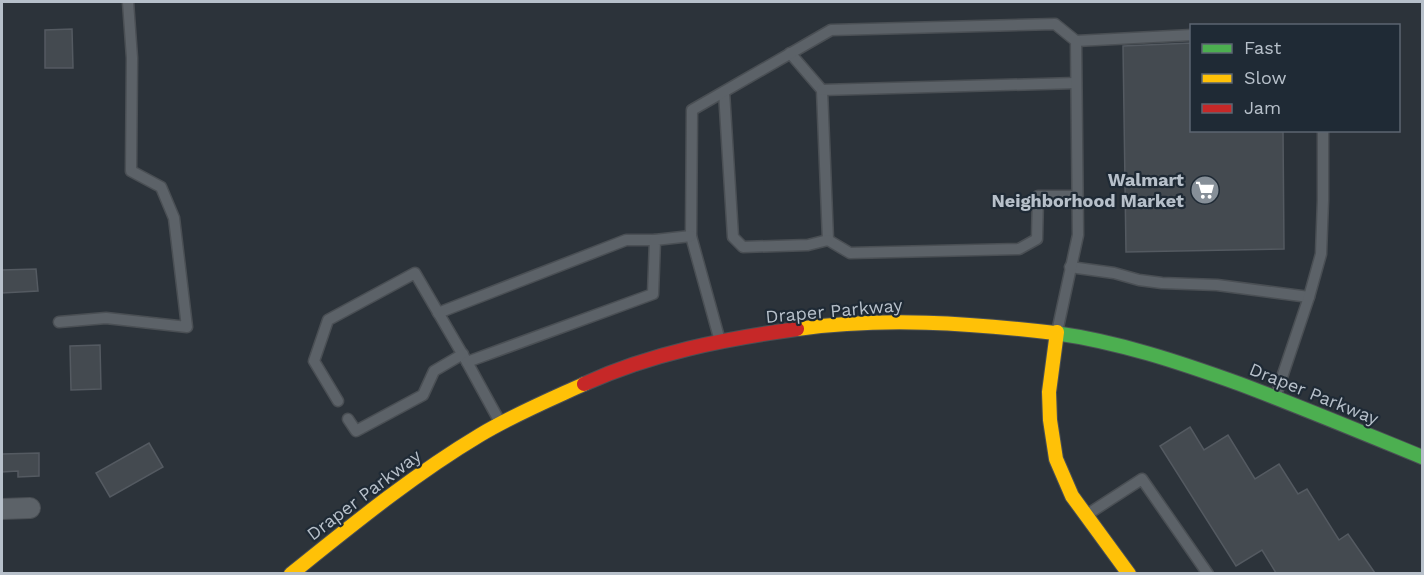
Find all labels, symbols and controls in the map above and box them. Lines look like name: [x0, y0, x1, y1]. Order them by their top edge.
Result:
legend: [1190, 24, 1400, 132]
text: Fast: [1244, 37, 1282, 58]
text: Slow: [1244, 67, 1287, 88]
text: Jam: [1244, 97, 1281, 118]
place label: Walmart Neighborhood Market: [991, 169, 1184, 211]
supermarket icon: Walmart Neighborhood Market: [1189, 174, 1221, 206]
street label: Draper Parkway: [765, 294, 904, 327]
street label: Draper Parkway: [1247, 358, 1382, 429]
street label: Draper Parkway: [302, 444, 425, 544]

